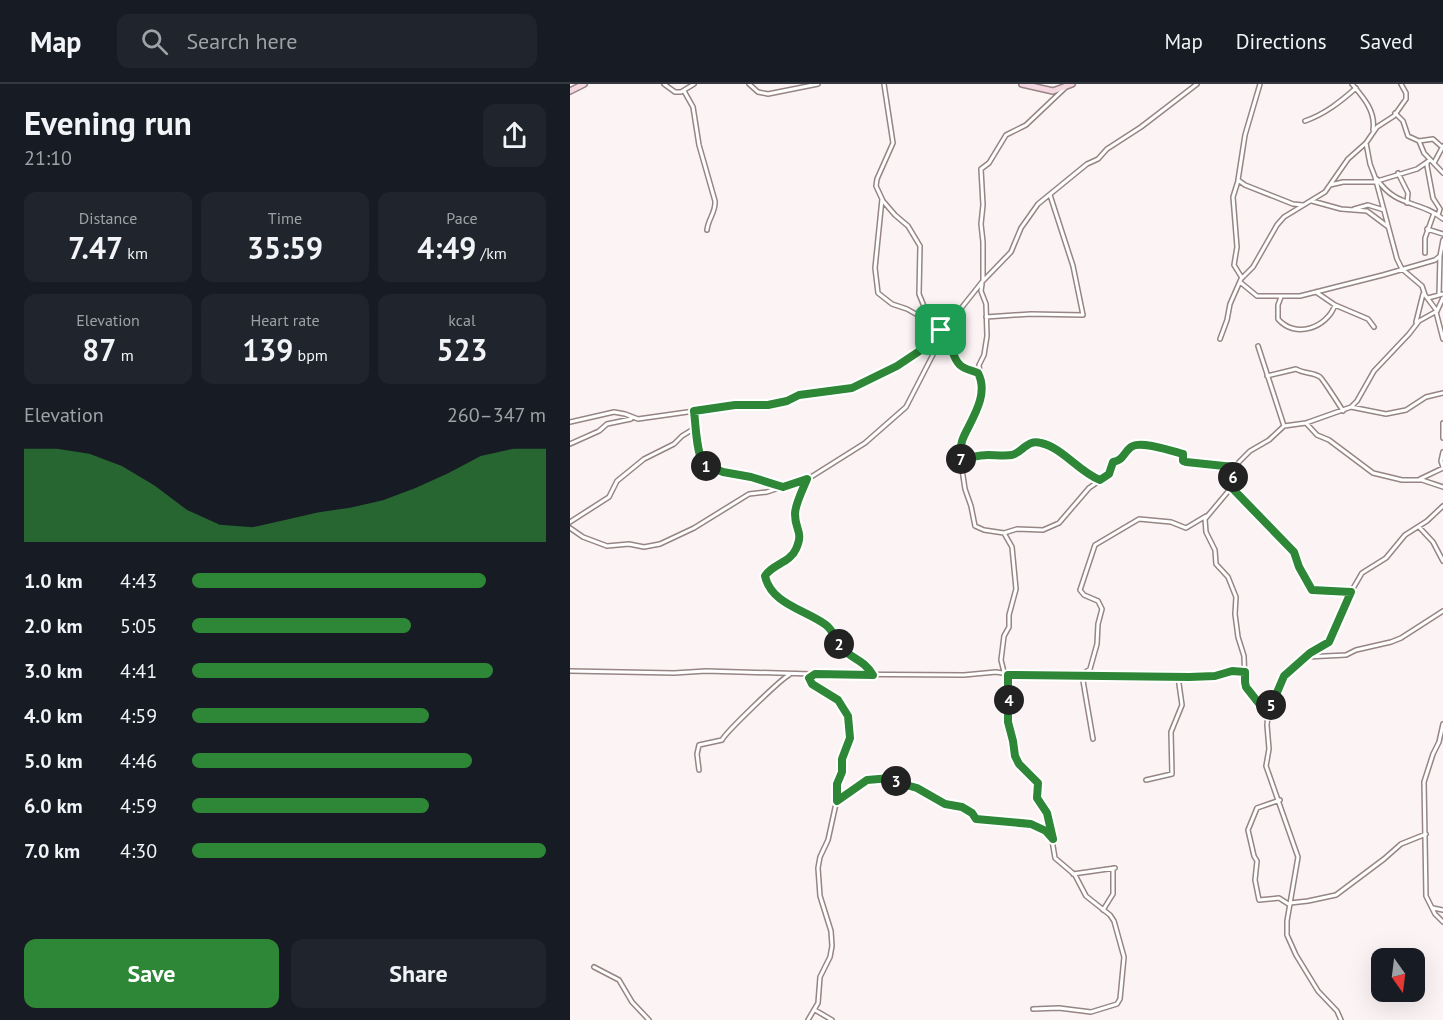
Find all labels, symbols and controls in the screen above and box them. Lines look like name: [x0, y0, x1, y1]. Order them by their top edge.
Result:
search box: [117, 14, 537, 68]
text: Map: [30, 23, 81, 60]
icon: search: [138, 25, 171, 58]
text: Search here: [186, 27, 297, 55]
text: Map: [1164, 28, 1203, 55]
text: Directions: [1236, 28, 1327, 55]
text: Saved: [1360, 28, 1413, 55]
text: Evening run: [24, 101, 192, 144]
button: share: [483, 104, 546, 167]
text: 21:10: [24, 145, 72, 171]
text: Distance: [79, 208, 137, 228]
text: Time: [268, 208, 302, 228]
text: Pace: [446, 208, 478, 228]
text: 7.47: [68, 228, 123, 267]
text: 35:59: [247, 228, 323, 267]
text: 4:49: [417, 228, 476, 267]
text: km: [123, 243, 148, 263]
text: /km: [476, 243, 507, 263]
pin: [915, 304, 966, 355]
text: Elevation: [76, 310, 140, 330]
text: Heart rate: [250, 310, 320, 330]
text: kcal: [448, 310, 476, 330]
icon: arrive: [924, 313, 957, 346]
text: 87: [82, 330, 116, 369]
text: 139: [242, 330, 293, 369]
text: 523: [436, 330, 488, 369]
text: m: [116, 345, 134, 365]
text: bpm: [293, 345, 328, 365]
text: Elevation: [24, 402, 104, 428]
text: 260–347 m: [447, 402, 546, 428]
pin: 7: [946, 444, 976, 474]
text: 7: [956, 449, 966, 469]
pin: 1: [691, 451, 721, 481]
text: 1: [701, 456, 711, 476]
pin: 6: [1218, 462, 1248, 492]
text: 6: [1228, 467, 1238, 487]
text: 1.0 km: [24, 568, 83, 594]
text: 4:43: [120, 568, 157, 594]
text: 2.0 km: [24, 613, 83, 639]
text: 5:05: [120, 613, 157, 639]
pin: 2: [824, 629, 854, 659]
text: 2: [834, 634, 844, 654]
text: 3.0 km: [24, 658, 83, 684]
text: 4:41: [120, 658, 157, 684]
pin: 4: [994, 685, 1024, 715]
text: 4: [1004, 690, 1014, 710]
pin: 5: [1256, 690, 1286, 720]
text: 5: [1266, 695, 1276, 715]
text: 4.0 km: [24, 703, 83, 729]
text: 4:59: [120, 703, 157, 729]
text: 5.0 km: [24, 748, 83, 774]
text: 4:46: [120, 748, 157, 774]
pin: 3: [881, 766, 911, 796]
text: 3: [891, 771, 901, 791]
text: 6.0 km: [24, 793, 83, 819]
text: 4:59: [120, 793, 157, 819]
text: 7.0 km: [24, 838, 80, 864]
text: 4:30: [120, 838, 157, 864]
button: Save: [24, 939, 279, 1008]
button: Share: [291, 939, 546, 1008]
north arrow: [1371, 948, 1425, 1002]
map controls: [1371, 948, 1425, 1002]

